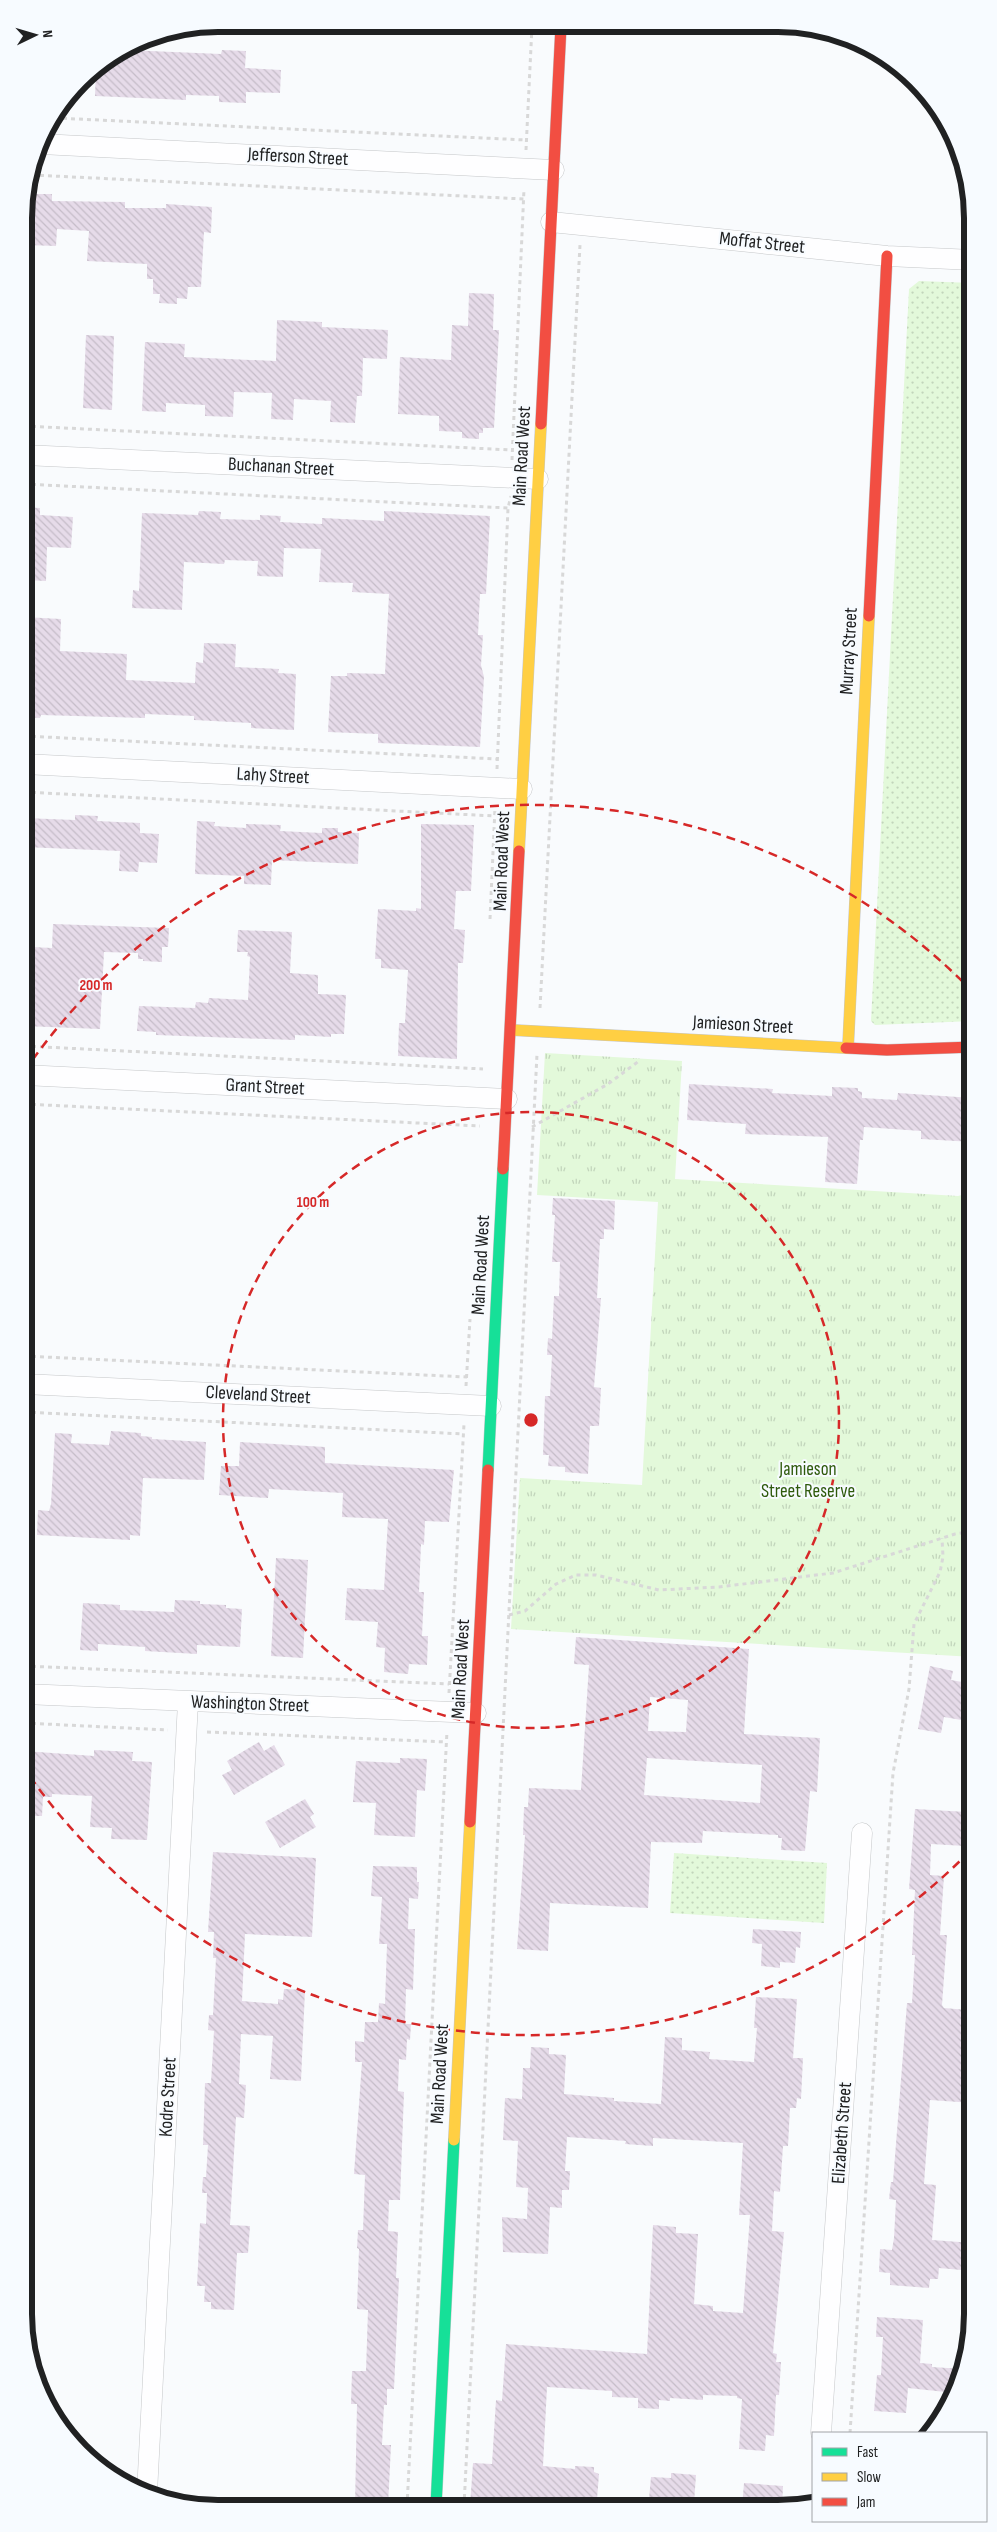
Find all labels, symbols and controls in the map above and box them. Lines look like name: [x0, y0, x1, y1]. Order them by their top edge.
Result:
north arrow: [10, 10, 60, 60]
text: N: [39, 29, 56, 38]
street label: Jefferson Street: [246, 143, 349, 171]
street label: Moffat Street: [718, 227, 806, 259]
street label: Main Road West: [508, 405, 536, 507]
street label: Buchanan Street: [227, 453, 335, 481]
street label: Murray Street: [835, 607, 863, 695]
street label: Lahy Street: [236, 763, 310, 789]
street label: Main Road West: [489, 810, 515, 912]
text: 200 m: [79, 976, 113, 995]
street label: Jamieson Street: [691, 1011, 794, 1039]
street label: Grant Street: [225, 1073, 305, 1101]
text: 100 m: [297, 1193, 329, 1212]
street label: Main Road West: [467, 1214, 495, 1316]
street label: Cleveland Street: [205, 1381, 311, 1409]
centre of rings: [522, 1411, 540, 1429]
park label: Jamieson Street Reserve: [761, 1458, 855, 1503]
street label: Main Road West: [447, 1618, 475, 1720]
street label: Washington Street: [191, 1690, 310, 1718]
street label: Main Road West: [426, 2023, 454, 2125]
street label: Kodre Street: [154, 2056, 182, 2138]
street label: Elizabeth Street: [827, 2081, 857, 2185]
legend: [812, 2432, 987, 2522]
text: Fast: [857, 2443, 879, 2462]
text: Slow: [857, 2468, 881, 2487]
text: Jam: [856, 2493, 875, 2512]

